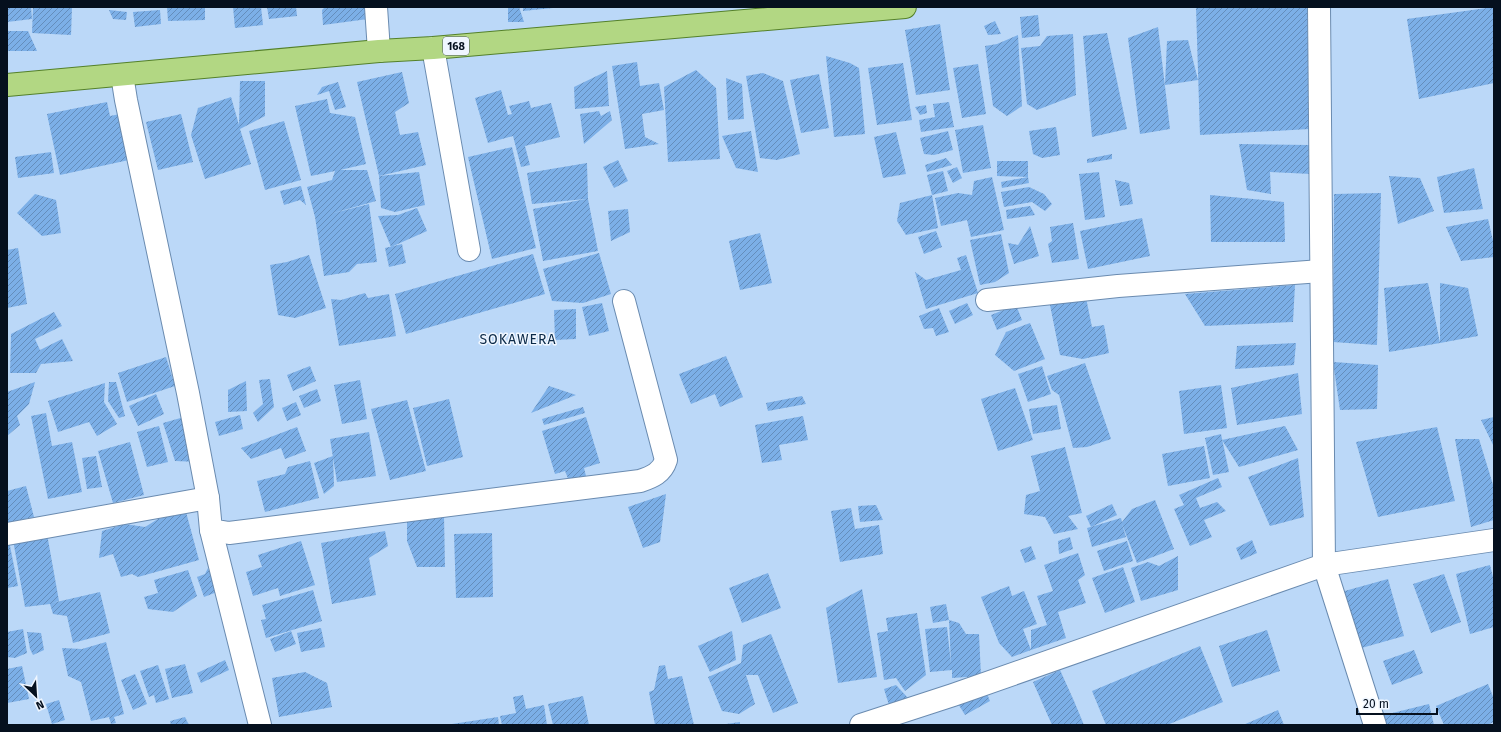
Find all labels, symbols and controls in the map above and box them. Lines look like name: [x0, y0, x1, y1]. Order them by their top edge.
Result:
road number: 168: [443, 37, 469, 55]
district label: SOKAWERA: [479, 331, 557, 348]
north arrow: [16, 676, 56, 716]
scale bar: [1357, 690, 1437, 716]
text: N: [34, 697, 46, 712]
text: 20 m: [1363, 697, 1389, 711]

